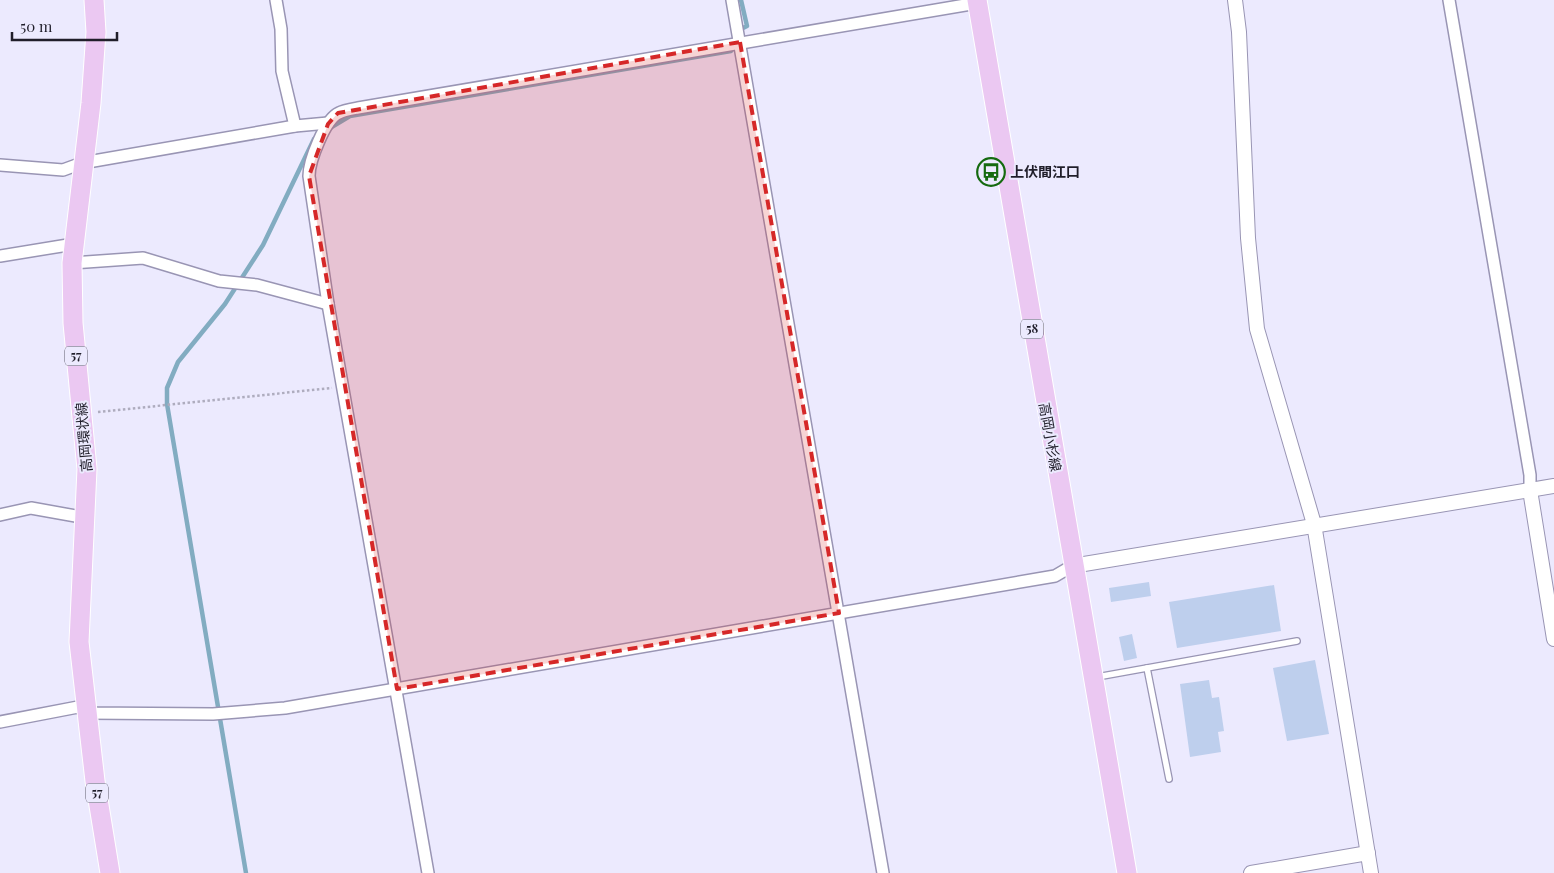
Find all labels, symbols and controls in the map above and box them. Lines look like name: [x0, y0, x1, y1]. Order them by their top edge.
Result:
scale bar: [12, 10, 118, 42]
text: 50 m: [20, 16, 53, 36]
bus stop icon: 上伏間江口: [976, 157, 1006, 187]
place label: 上伏間江口: [1010, 162, 1080, 181]
road number: 58: [1021, 320, 1043, 338]
road number: 57: [65, 346, 87, 366]
street label: 高岡環状線: [71, 401, 96, 473]
street label: 高岡小杉線: [1035, 401, 1066, 473]
road number: 57: [86, 784, 108, 802]

